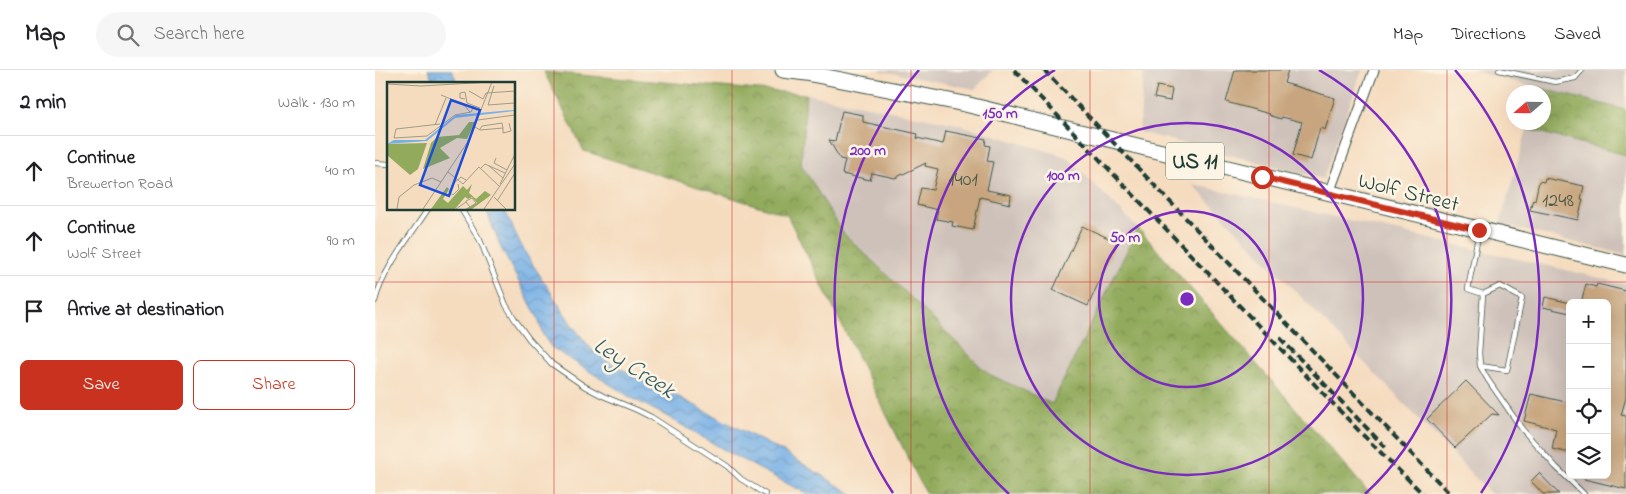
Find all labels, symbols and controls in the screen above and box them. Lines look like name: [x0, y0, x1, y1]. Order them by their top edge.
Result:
search box: [96, 12, 446, 57]
text: Map: [25, 17, 66, 52]
icon: search: [114, 21, 142, 49]
text: Search here: [154, 21, 245, 48]
text: Map: [1393, 22, 1423, 48]
text: Directions: [1451, 22, 1526, 48]
text: Saved: [1554, 22, 1601, 48]
inset map: [387, 82, 515, 210]
north arrow: [1506, 85, 1551, 130]
text: 2 min: [20, 88, 66, 118]
text: Walk · 130 m: [278, 91, 355, 115]
text: 150 m: [982, 103, 1018, 125]
text: 200 m: [849, 140, 886, 162]
road number: US 11: [1166, 142, 1224, 180]
text: Continue: [67, 145, 135, 172]
icon: ahead: [20, 157, 48, 185]
text: 40 m: [325, 159, 355, 183]
text: 100 m: [1046, 165, 1080, 187]
house number: 1401: [948, 166, 978, 195]
route start: [1251, 166, 1274, 189]
street label: Wolf Street: [1355, 166, 1463, 222]
text: Brewerton Road: [67, 172, 173, 196]
house number: 1248: [1542, 187, 1574, 216]
text: Continue: [67, 215, 135, 242]
route end: [1468, 219, 1491, 242]
icon: ahead: [20, 227, 48, 255]
text: 50 m: [1110, 227, 1141, 249]
text: 90 m: [327, 229, 355, 253]
text: Wolf Street: [67, 242, 142, 266]
centre of rings: [1178, 290, 1196, 308]
icon: arrive: [20, 297, 48, 325]
text: Arrive at destination: [67, 297, 224, 324]
map controls: [1566, 299, 1611, 479]
button: +: [1566, 299, 1611, 344]
water label: Ley Creek: [586, 329, 683, 410]
button: −: [1566, 344, 1611, 389]
button: Save: [20, 360, 183, 410]
button: Share: [193, 360, 355, 410]
button: locate: [1566, 389, 1611, 434]
button: layers: [1566, 434, 1611, 479]

